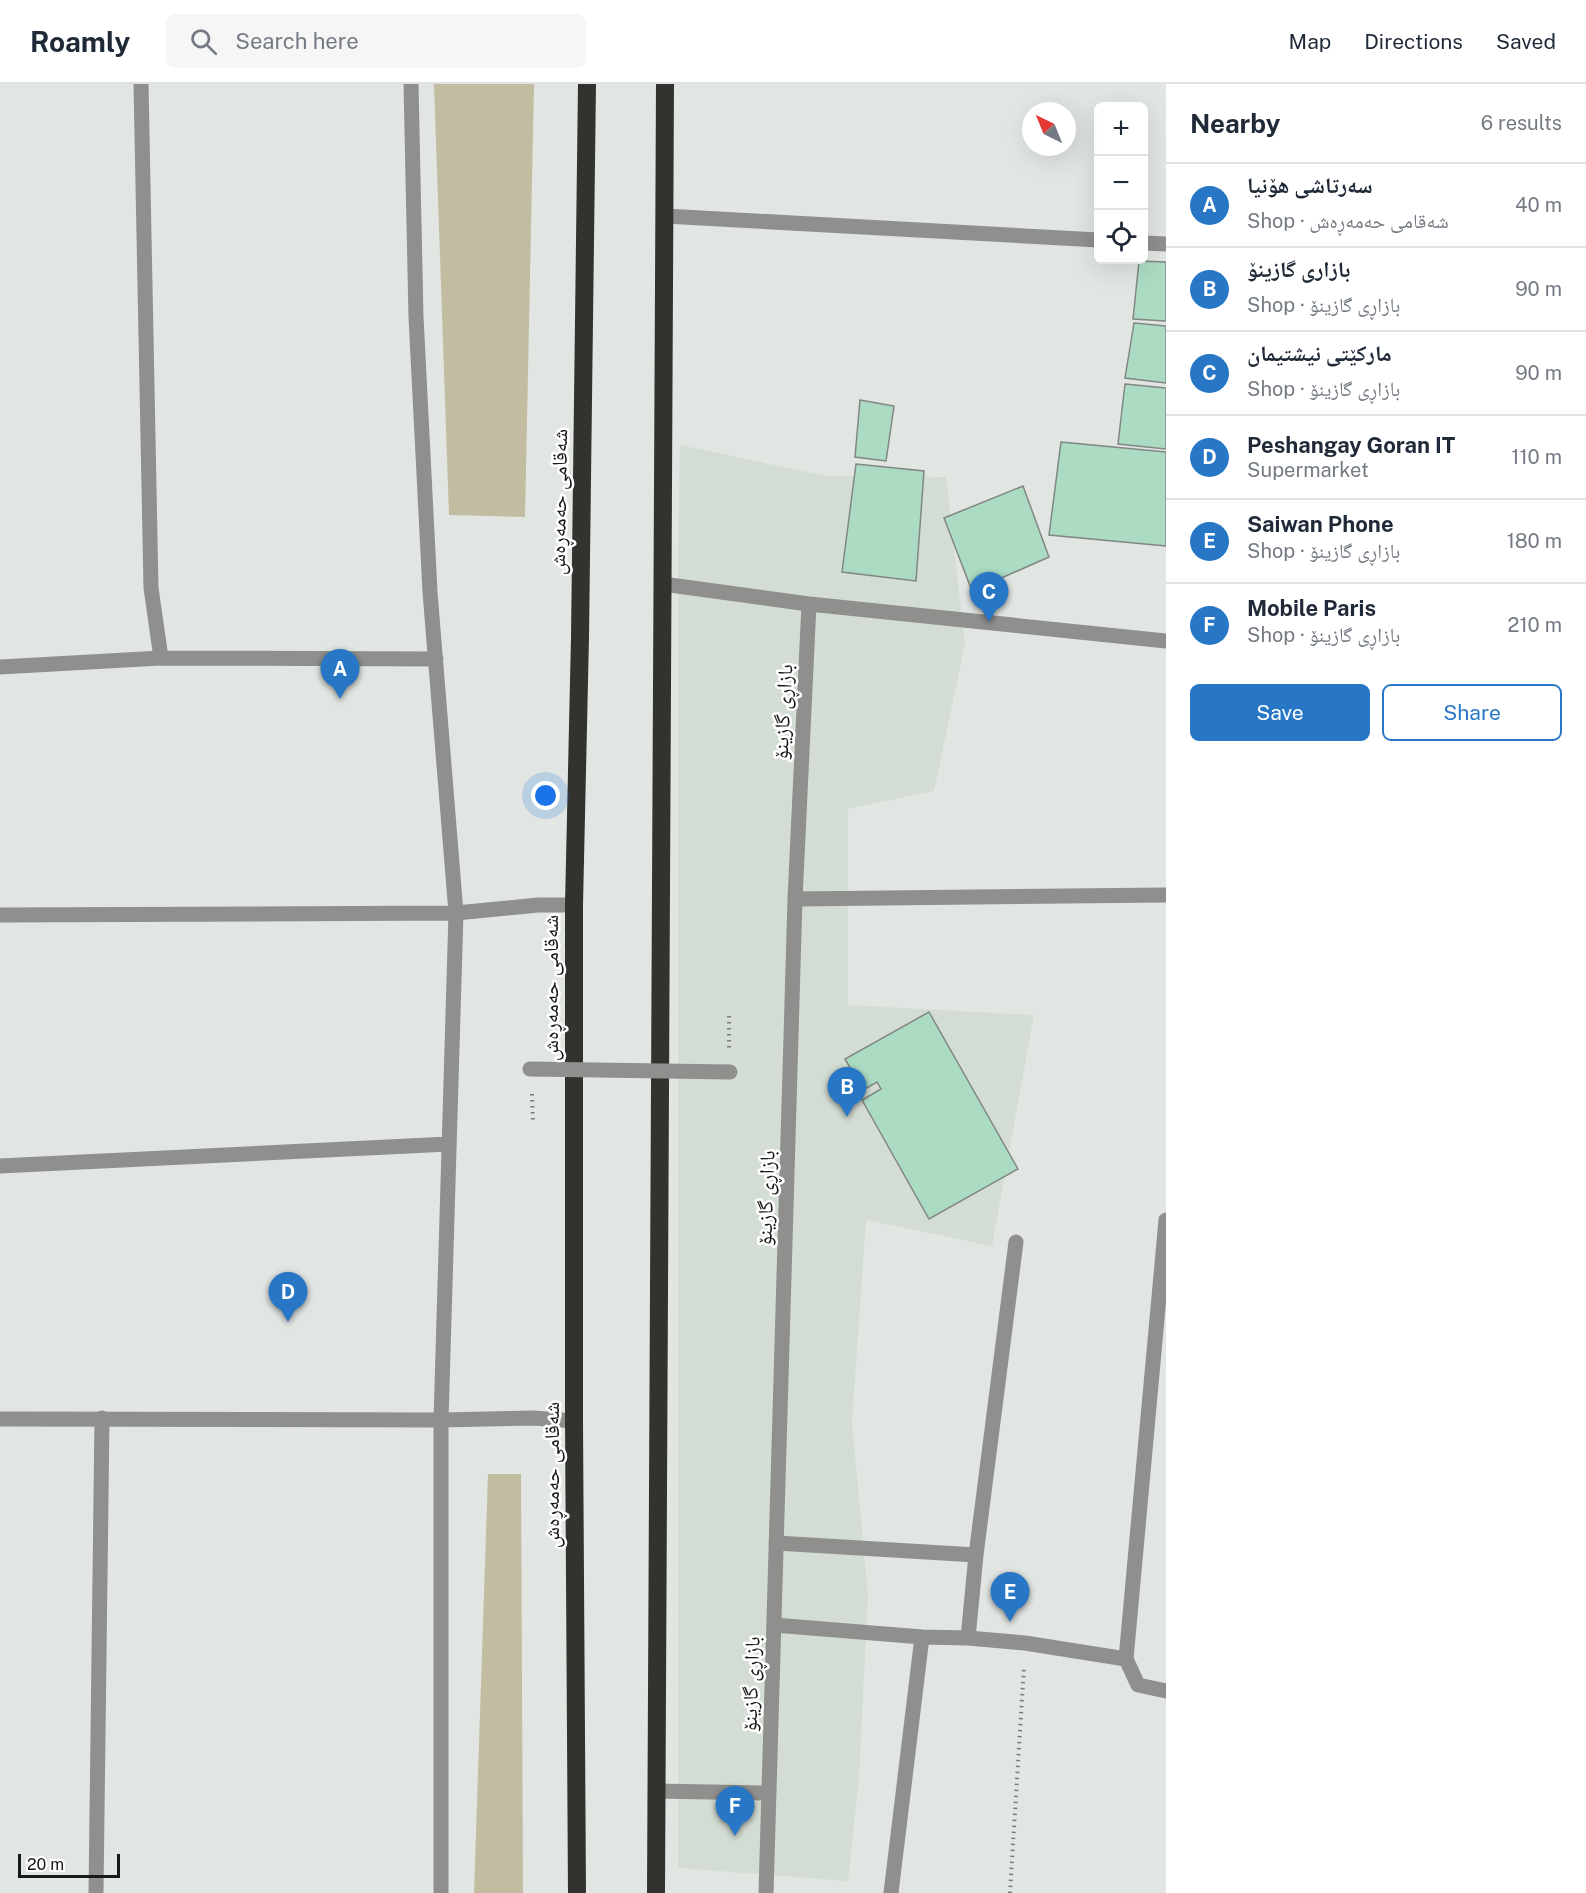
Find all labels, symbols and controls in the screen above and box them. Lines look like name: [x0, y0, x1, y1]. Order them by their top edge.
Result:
search box: [166, 14, 586, 68]
text: Roamly: [30, 25, 130, 58]
icon: search: [187, 25, 220, 58]
text: Search here: [235, 28, 359, 54]
text: Map: [1289, 29, 1331, 54]
text: Directions: [1364, 29, 1463, 54]
text: Saved: [1496, 29, 1556, 54]
north arrow: [1022, 102, 1076, 156]
map controls: [1094, 102, 1148, 264]
button: +: [1094, 102, 1148, 156]
text: Nearby: [1190, 108, 1280, 139]
text: 6 results: [1481, 111, 1562, 135]
button: −: [1094, 156, 1148, 210]
text: سەرتاشی هۆنیا: [1247, 172, 1373, 198]
text: A: [1202, 193, 1217, 217]
text: 40 m: [1515, 193, 1562, 217]
text: Shop · شەقامی حەمەڕەش: [1247, 209, 1449, 233]
button: locate: [1094, 210, 1148, 264]
text: بازاری گازینۆ: [1247, 256, 1350, 282]
text: B: [1203, 277, 1216, 301]
text: 90 m: [1515, 277, 1562, 301]
text: Shop · بازاڕی گازینۆ: [1247, 293, 1400, 317]
text: مارکێتی نیشتیمان: [1247, 340, 1392, 366]
text: C: [1202, 361, 1217, 385]
text: 90 m: [1515, 361, 1562, 385]
text: Shop · بازاڕی گازینۆ: [1247, 377, 1400, 401]
street label: شەقامی حەمەڕەش: [545, 429, 577, 575]
text: Peshangay Goran IT: [1247, 432, 1455, 458]
text: D: [1202, 445, 1217, 469]
text: 110 m: [1511, 445, 1562, 469]
text: Supermarket: [1247, 458, 1369, 482]
text: Saiwan Phone: [1247, 511, 1394, 537]
text: E: [1203, 529, 1216, 553]
text: 180 m: [1507, 529, 1562, 553]
text: Shop · بازاڕی گازینۆ: [1247, 539, 1400, 563]
pin: C: [970, 572, 1008, 622]
text: Mobile Paris: [1247, 595, 1376, 621]
text: F: [1203, 613, 1216, 637]
text: 210 m: [1508, 613, 1562, 637]
text: Shop · بازاڕی گازینۆ: [1247, 623, 1400, 647]
pin: A: [320, 650, 360, 699]
street label: بازاڕی گازینۆ: [768, 664, 802, 761]
button: Save: [1190, 684, 1370, 741]
button: Share: [1382, 684, 1562, 741]
your location: [531, 781, 560, 810]
street label: شەقامی حەمەڕەش: [538, 915, 567, 1061]
pin: B: [828, 1068, 866, 1117]
street label: بازاڕی گازینۆ: [751, 1150, 784, 1246]
pin: D: [268, 1272, 308, 1322]
street label: شەقامی حەمەڕەش: [539, 1402, 568, 1548]
pin: E: [990, 1572, 1030, 1622]
street label: بازاڕی گازینۆ: [736, 1636, 769, 1732]
pin: F: [716, 1786, 754, 1836]
scale bar: [18, 1851, 120, 1878]
text: 20 m: [27, 1855, 64, 1874]

